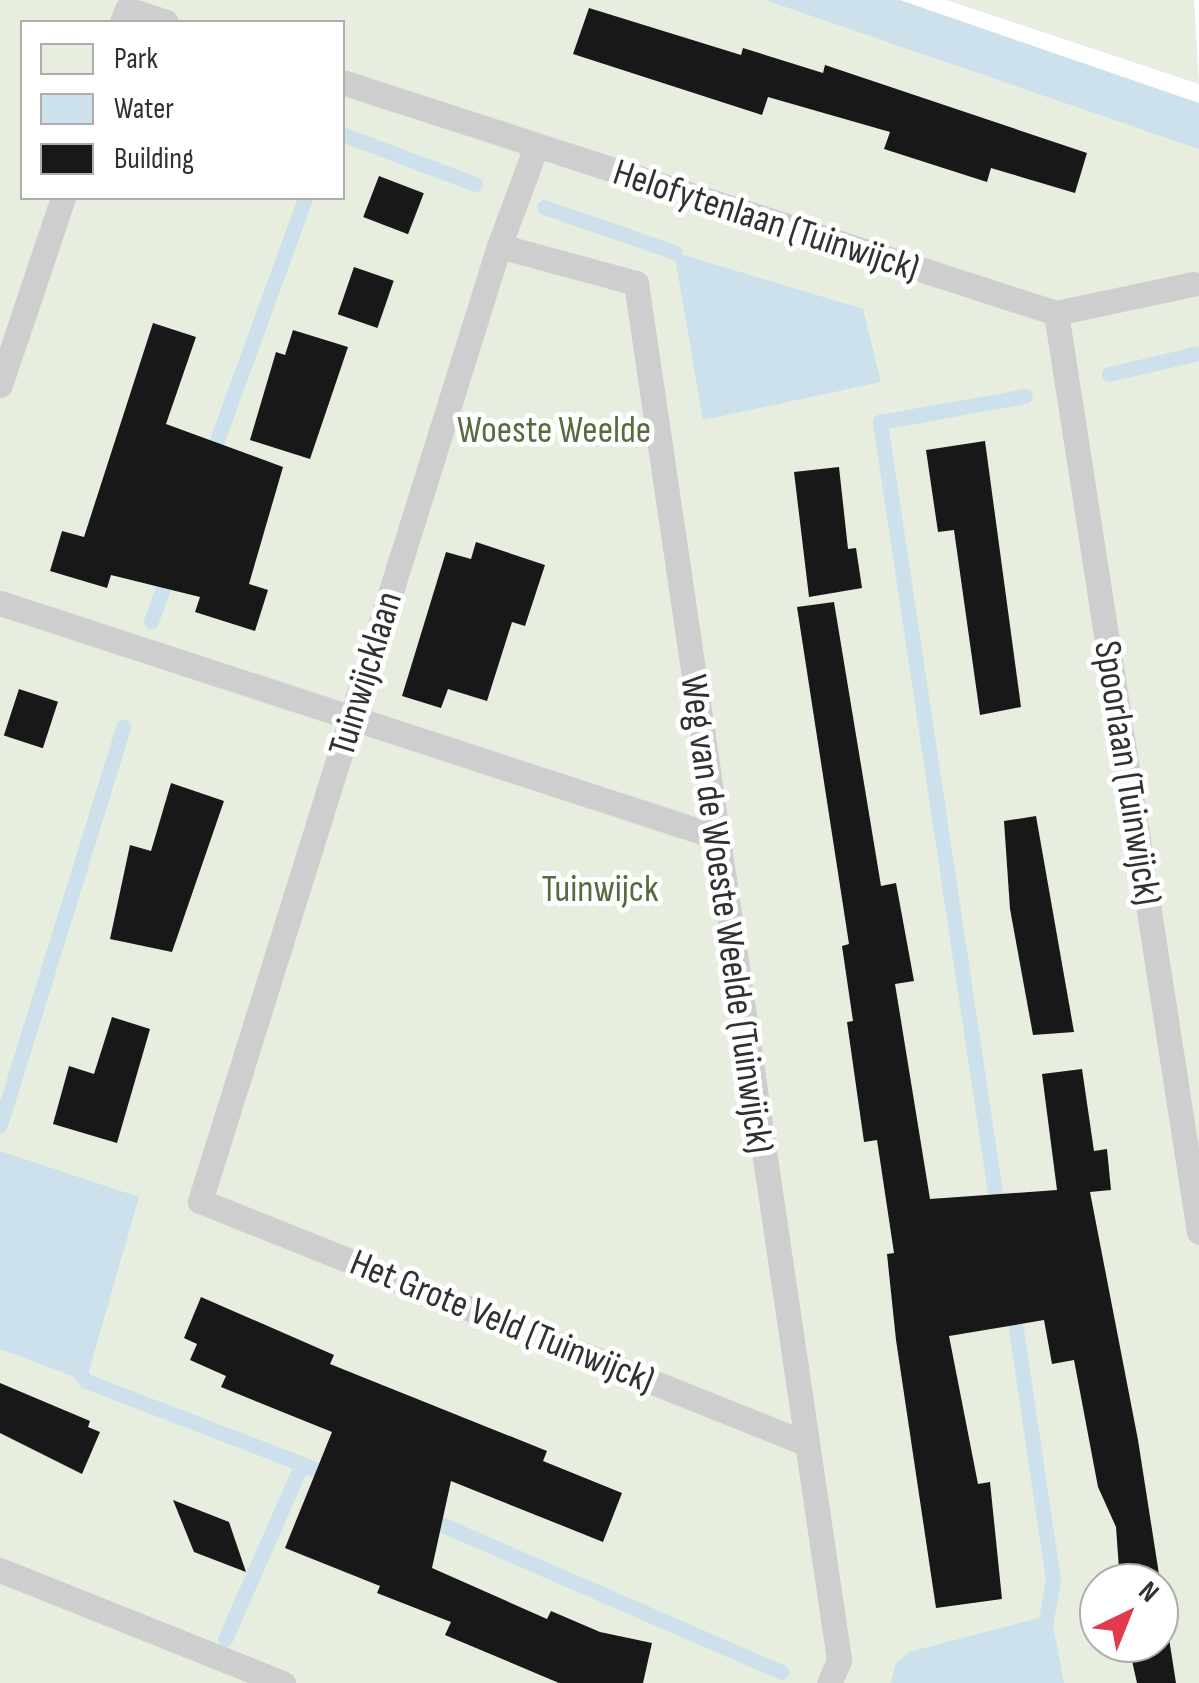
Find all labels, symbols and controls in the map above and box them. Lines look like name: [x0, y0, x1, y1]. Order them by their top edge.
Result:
legend: [20, 20, 345, 200]
text: Park: [114, 41, 158, 77]
text: Water: [114, 91, 174, 127]
text: Building: [114, 141, 194, 177]
street label: Helofytenlaan (Tuinwijck): [607, 150, 925, 292]
park label: Woeste Weelde: [457, 408, 651, 454]
street label: Tuinwijcklaan: [319, 586, 413, 762]
street label: Spoorlaan (Tuinwijck): [1084, 638, 1170, 908]
street label: Weg van de Woeste Weelde (Tuinwijck): [670, 672, 782, 1156]
park label: Tuinwijck: [542, 867, 658, 913]
street label: Het Grote Veld (Tuinwijck): [343, 1240, 661, 1404]
north arrow: [1079, 1563, 1179, 1663]
text: N: [1132, 1575, 1165, 1609]

